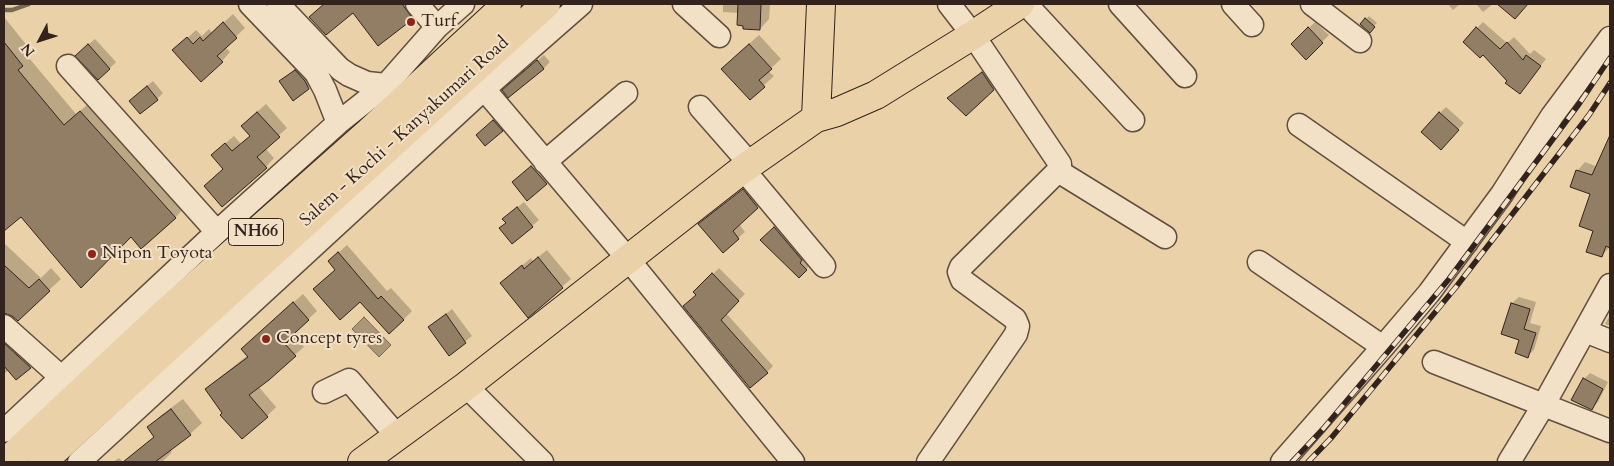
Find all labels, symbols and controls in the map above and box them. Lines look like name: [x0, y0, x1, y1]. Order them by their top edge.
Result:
place label: Turf: [421, 11, 456, 33]
north arrow: [15, 15, 65, 65]
marker: Turf: [405, 16, 417, 28]
street label: Salem - Kochi - Kanyakumari Road: [296, 32, 514, 232]
text: N: [17, 39, 39, 61]
road number: NH66: [228, 218, 284, 246]
place label: Nipon Toyota: [102, 243, 212, 265]
marker: Nipon Toyota: [86, 248, 98, 260]
place label: Concept tyres: [276, 328, 382, 350]
marker: Concept tyres: [260, 333, 272, 345]

